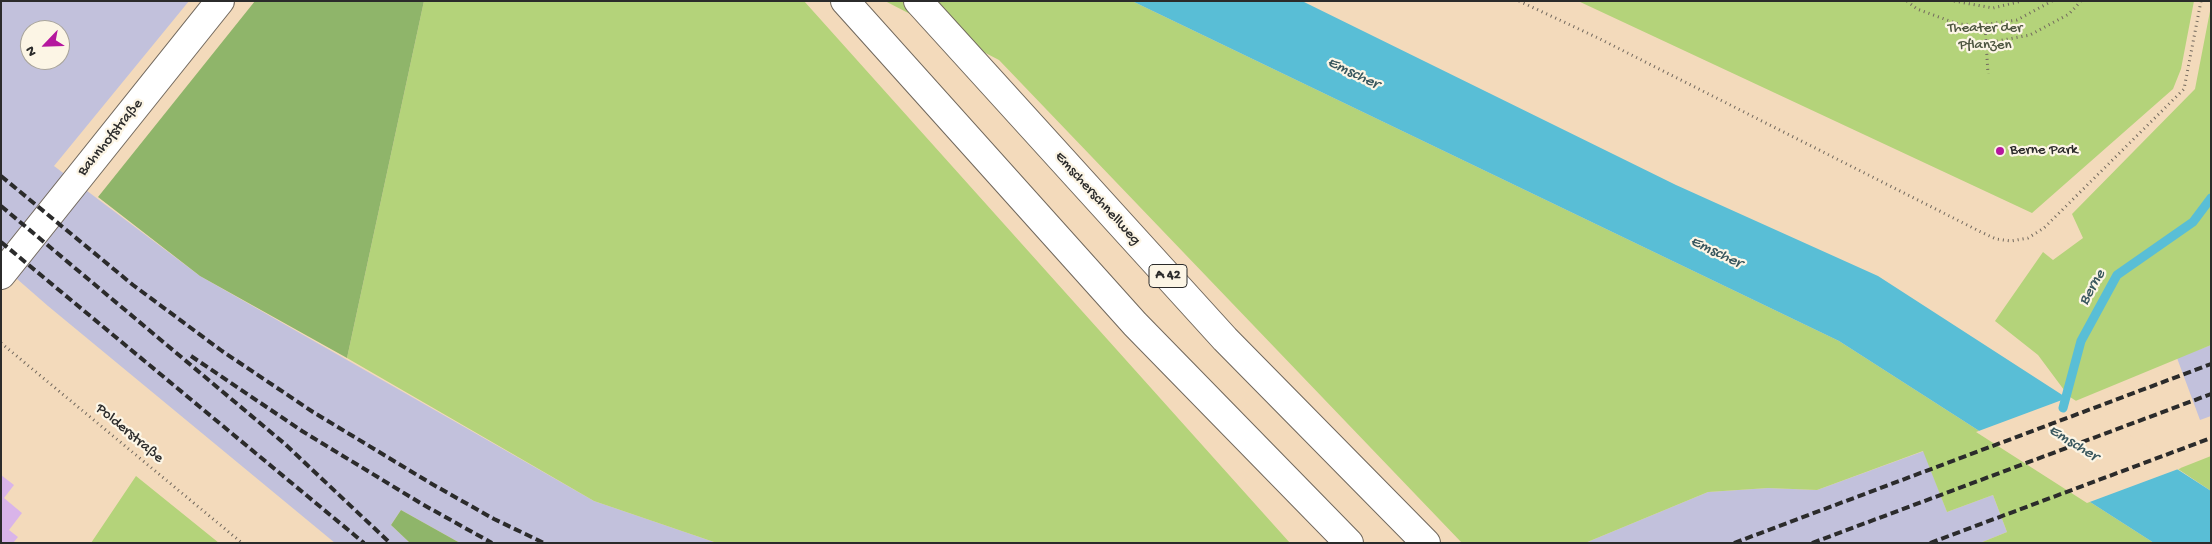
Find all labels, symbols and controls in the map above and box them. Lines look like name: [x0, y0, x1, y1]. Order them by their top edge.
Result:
north arrow: [20, 20, 70, 70]
park label: Theater der Pflanzen: [1948, 20, 2022, 55]
text: N: [22, 43, 41, 59]
water label: Emscher: [1324, 53, 1382, 95]
street label: Bahnhofstraße: [75, 96, 147, 180]
place label: Berne Park: [2010, 142, 2078, 160]
marker: Berne Park: [1994, 145, 2006, 157]
street label: Emscherschnellweg: [1050, 148, 1144, 250]
water label: Emscher: [1687, 232, 1745, 274]
road number: A 42: [1149, 264, 1187, 288]
water label: Berne: [2075, 267, 2111, 309]
street label: Polderstraße: [91, 400, 167, 468]
water label: Emscher: [2045, 421, 2101, 467]

